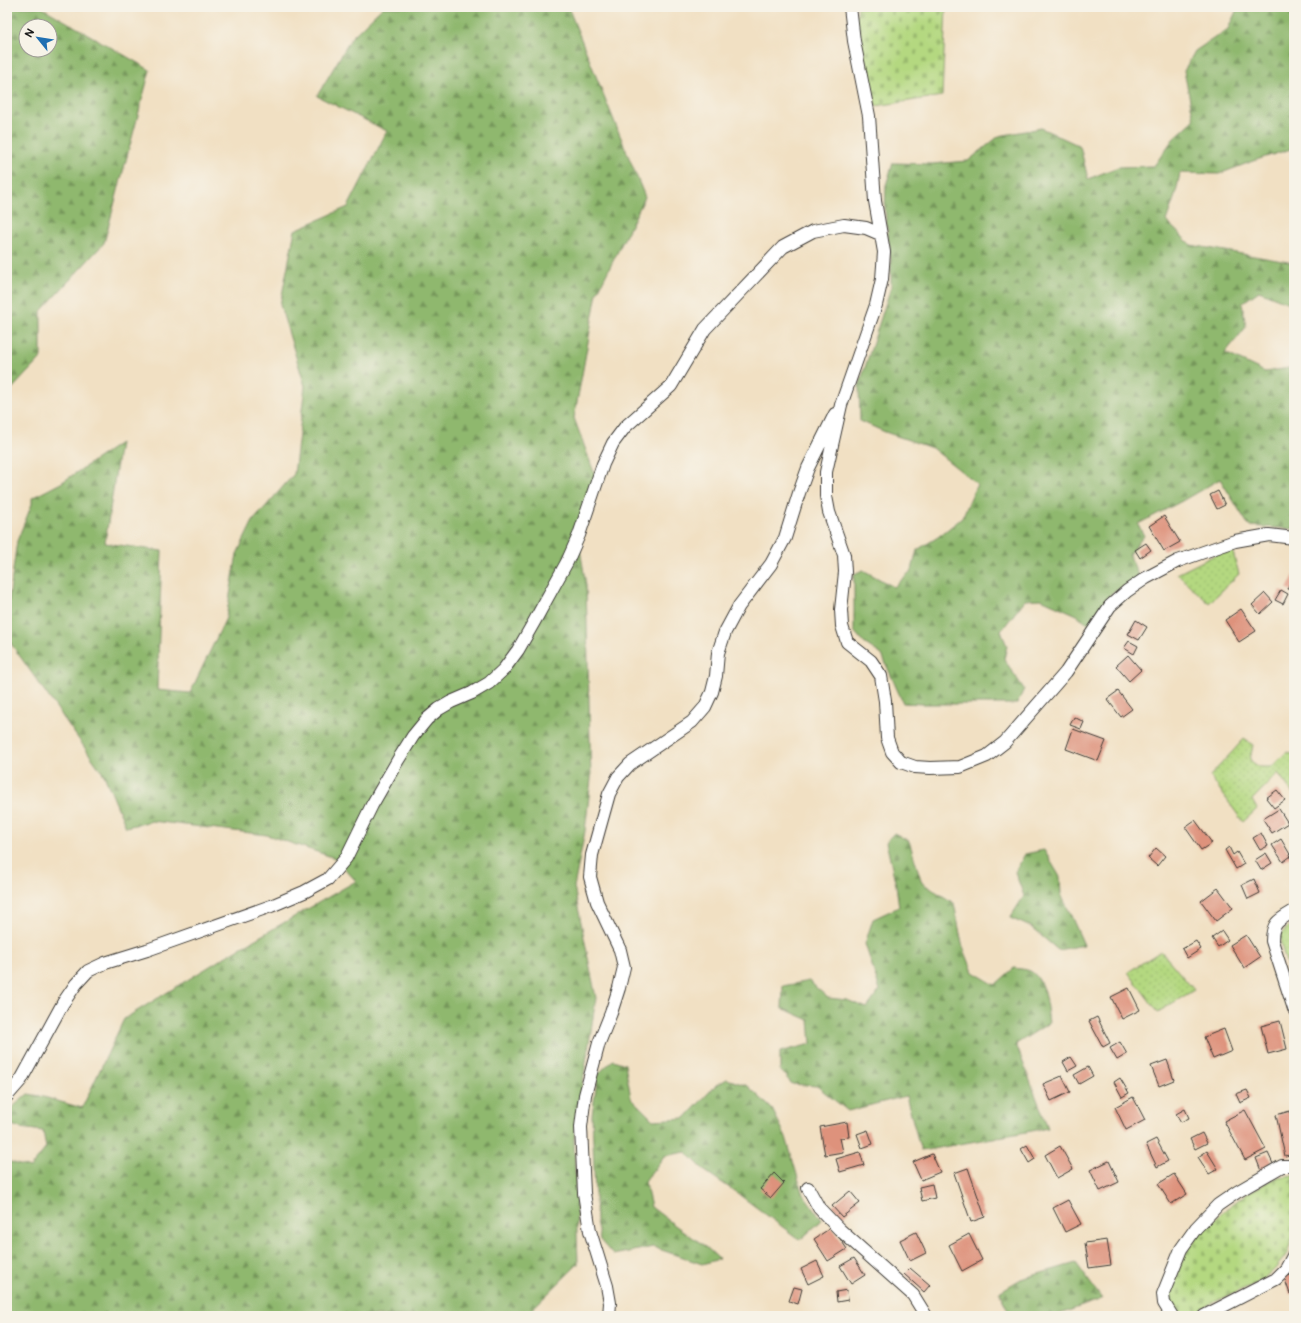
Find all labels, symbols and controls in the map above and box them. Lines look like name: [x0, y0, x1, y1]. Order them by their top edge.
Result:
north arrow: [18, 18, 58, 58]
text: N: [22, 26, 37, 40]

